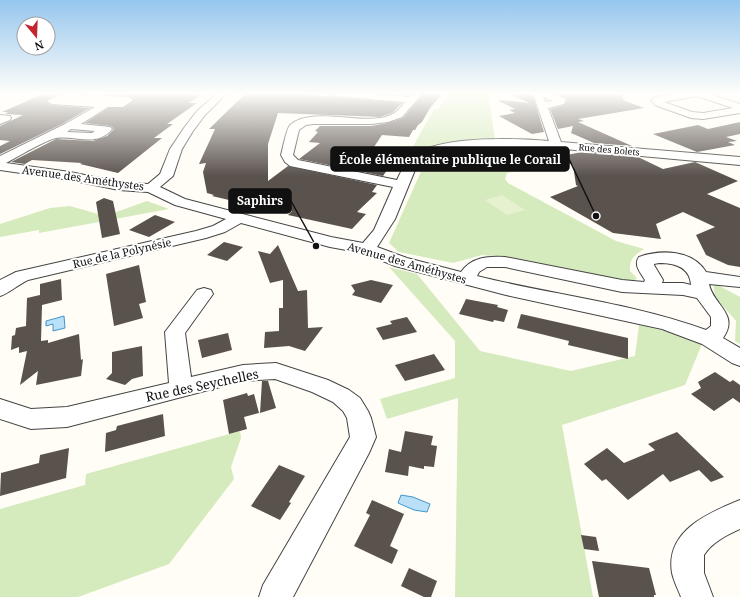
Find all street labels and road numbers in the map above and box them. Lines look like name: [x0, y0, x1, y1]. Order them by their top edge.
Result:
street label: Rue des Bolets: [578, 140, 640, 159]
street label: Avenue des Améthystes: [21, 162, 145, 194]
street label: Rue de la Polynésie: [71, 234, 173, 271]
street label: Avenue des Améthystes: [346, 238, 468, 287]
street label: Rue des Seychelles: [144, 364, 260, 406]

